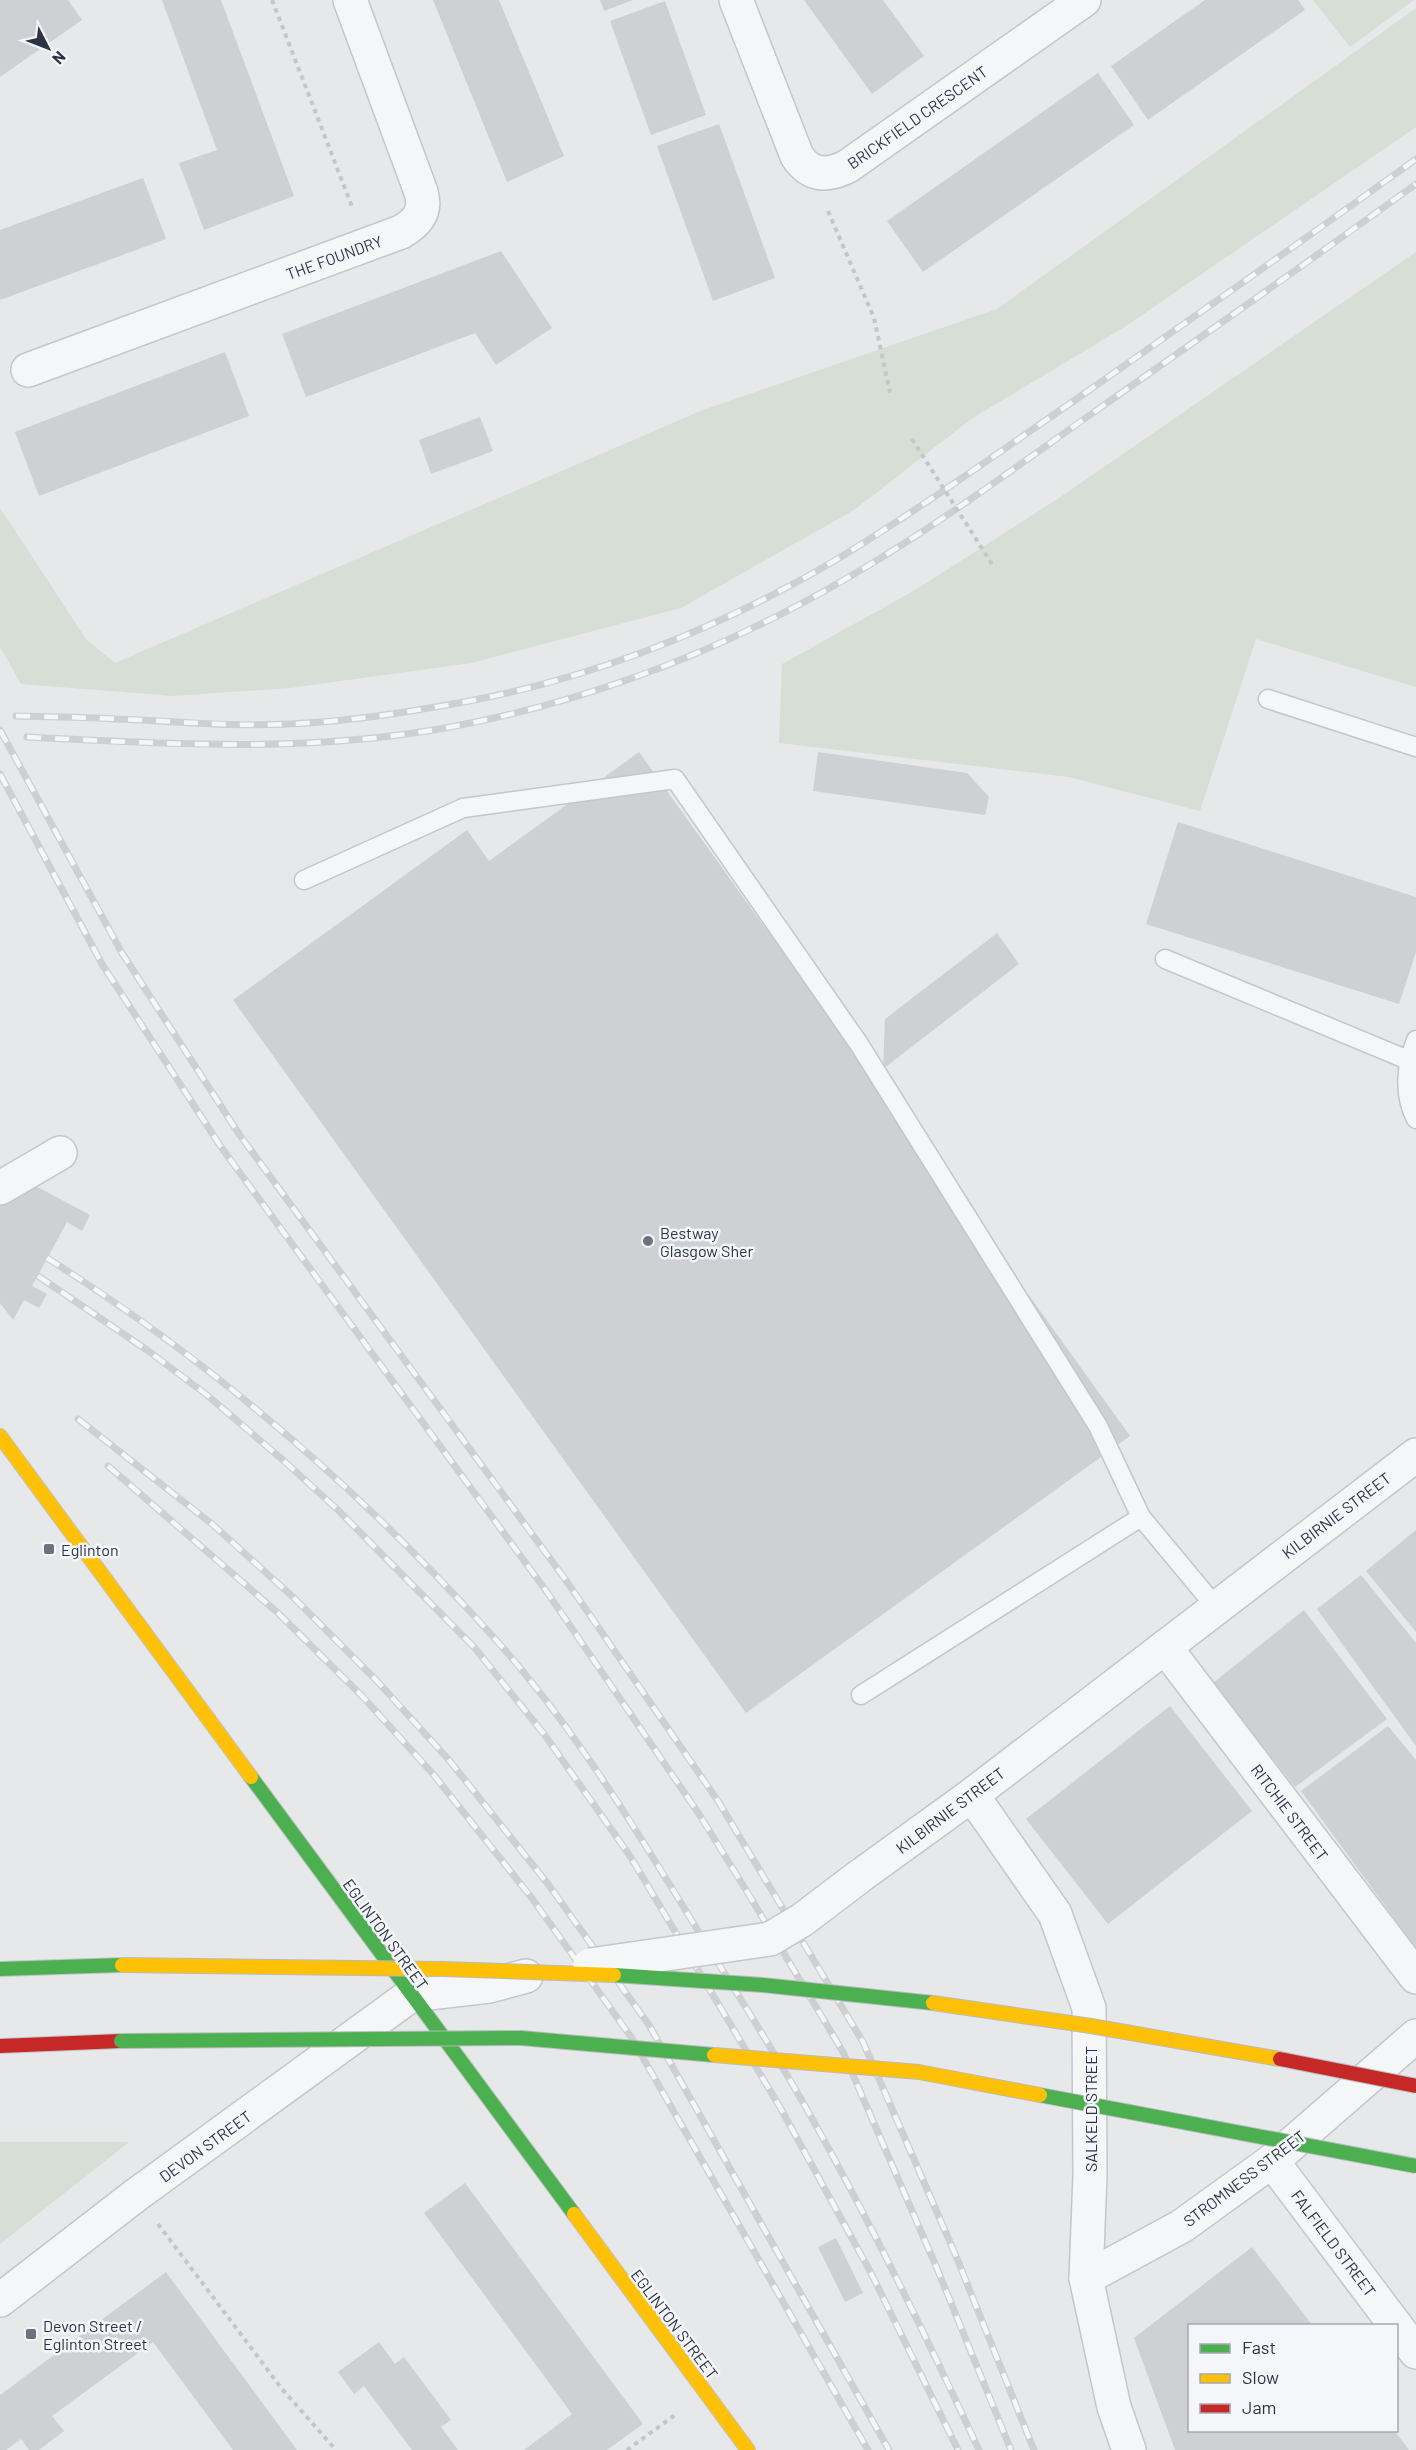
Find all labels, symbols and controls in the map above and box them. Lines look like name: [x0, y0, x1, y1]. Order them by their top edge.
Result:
north arrow: [18, 18, 78, 78]
text: N: [49, 48, 70, 69]
street label: BRICKFIELD CRESCENT: [843, 61, 991, 173]
street label: THE FOUNDRY: [283, 231, 385, 283]
place label: Bestway Glasgow Sher: [660, 1223, 753, 1260]
marker: Bestway Glasgow Sher: [641, 1234, 655, 1248]
street label: KILBIRNIE STREET: [1278, 1468, 1394, 1562]
place label: Eglinton: [61, 1540, 119, 1559]
marker: Eglinton: [42, 1542, 56, 1556]
street label: RITCHIE STREET: [1248, 1760, 1332, 1864]
street label: KILBIRNIE STREET: [892, 1763, 1008, 1857]
street label: EGLINTON STREET: [339, 1875, 433, 1993]
street label: SALKELD STREET: [1081, 2046, 1100, 2172]
street label: DEVON STREET: [155, 2106, 255, 2186]
street label: STROMNESS STREET: [1179, 2126, 1309, 2230]
street label: FALFIELD STREET: [1288, 2186, 1380, 2300]
street label: EGLINTON STREET: [628, 2265, 722, 2383]
place label: Devon Street / Eglinton Street: [43, 2316, 147, 2353]
legend: [1188, 2324, 1398, 2432]
marker: Devon Street / Eglinton Street: [24, 2327, 38, 2341]
text: Fast: [1242, 2336, 1276, 2358]
text: Slow: [1242, 2366, 1279, 2388]
text: Jam: [1242, 2396, 1276, 2418]

